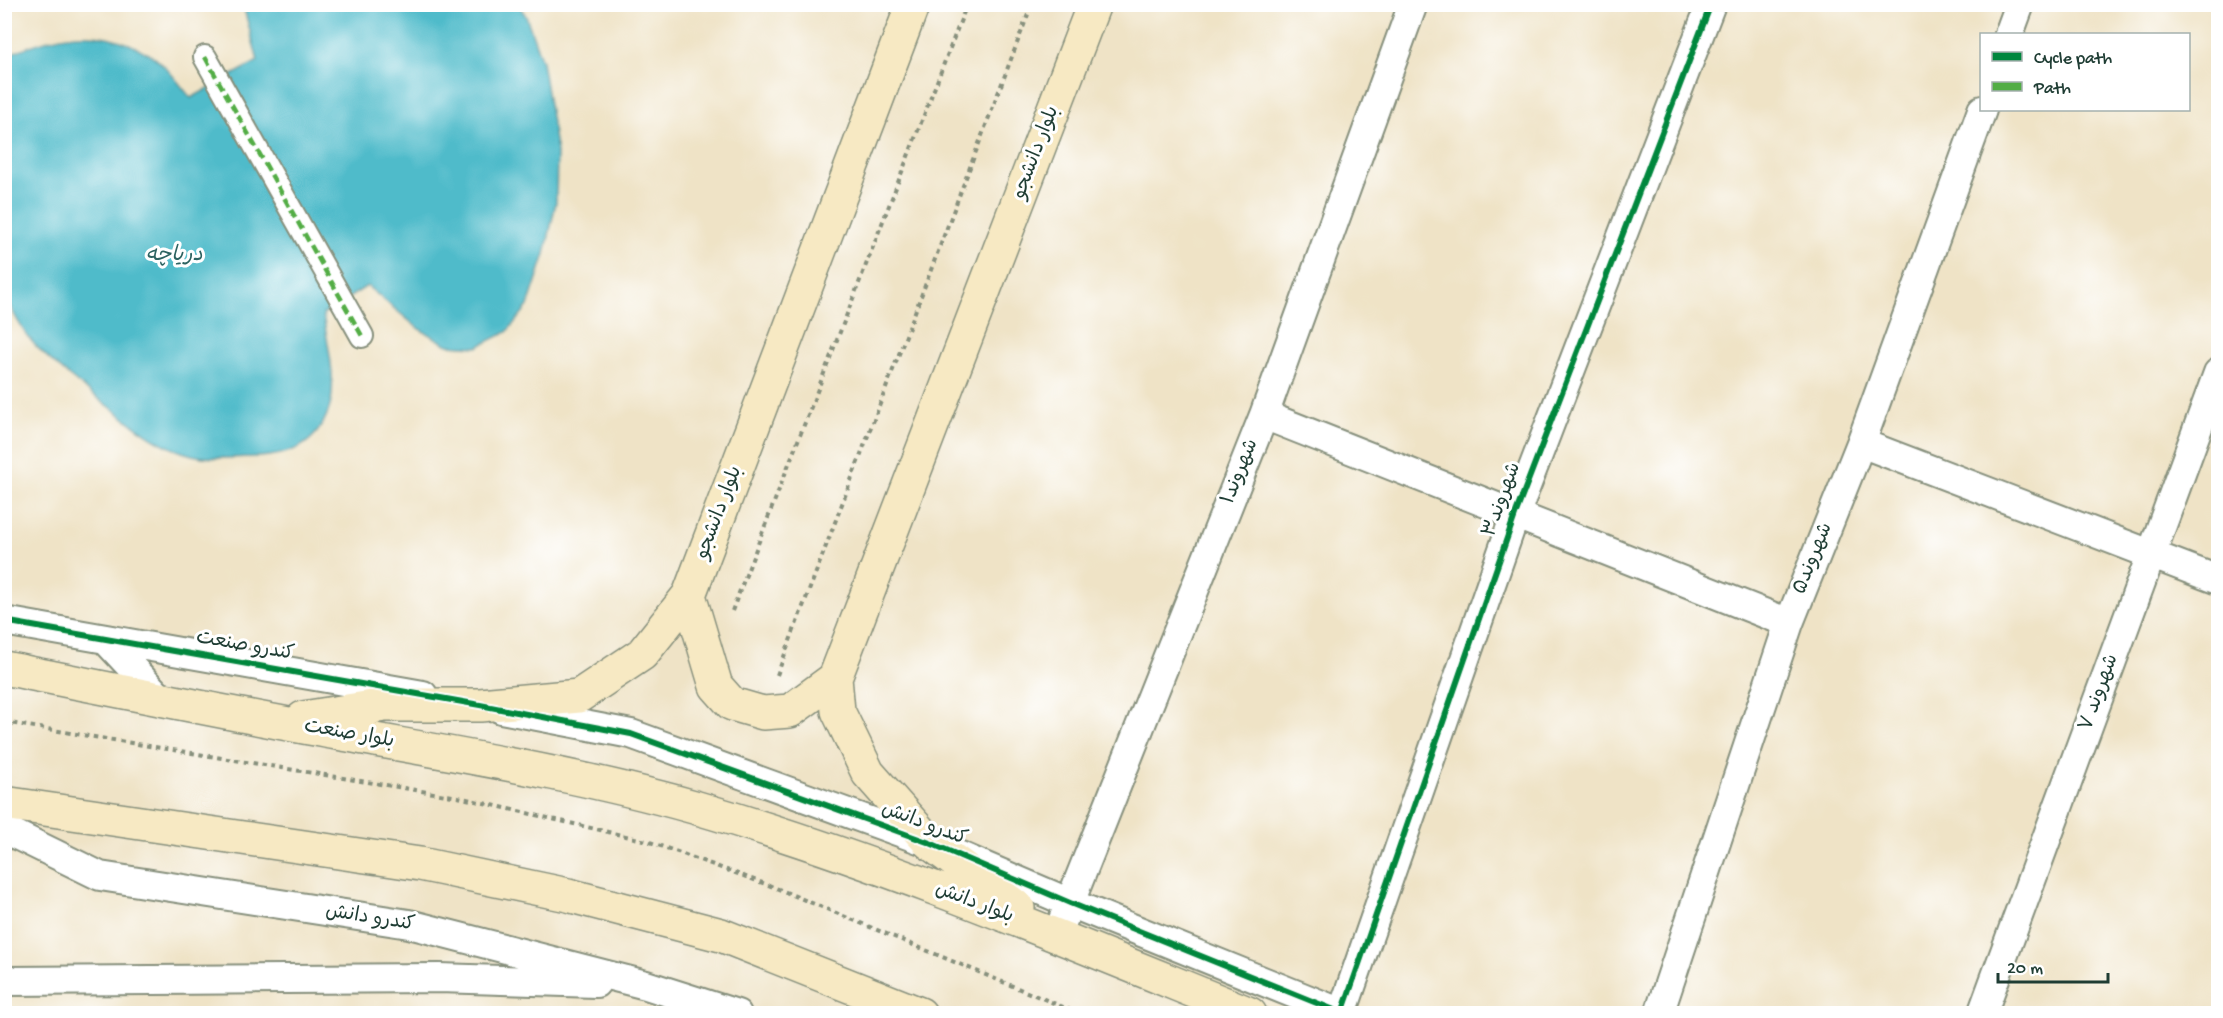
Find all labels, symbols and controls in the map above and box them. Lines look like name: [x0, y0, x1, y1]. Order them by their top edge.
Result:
legend: [1980, 33, 2190, 111]
text: Cycle path: [2034, 49, 2112, 70]
text: Path: [2033, 79, 2071, 100]
street label: بلوار دانشجو: [1007, 103, 1065, 204]
water label: دریاچه: [145, 243, 203, 269]
street label: شهروند۱: [1218, 436, 1264, 508]
street label: شهروند۳: [1479, 460, 1527, 540]
street label: بلوار دانشجو: [690, 463, 748, 564]
street label: شهروند۵: [1789, 520, 1839, 598]
street label: کندرو صنعت: [194, 626, 296, 667]
street label: شهروند ۷: [2075, 651, 2125, 735]
street label: بلوار صنعت: [302, 715, 396, 754]
street label: کندرو دانش: [878, 797, 970, 852]
street label: بلوار دانش: [932, 878, 1017, 929]
street label: کندرو دانش: [324, 900, 416, 937]
scale bar: [1998, 946, 2108, 984]
text: 20 m: [2007, 959, 2043, 980]

